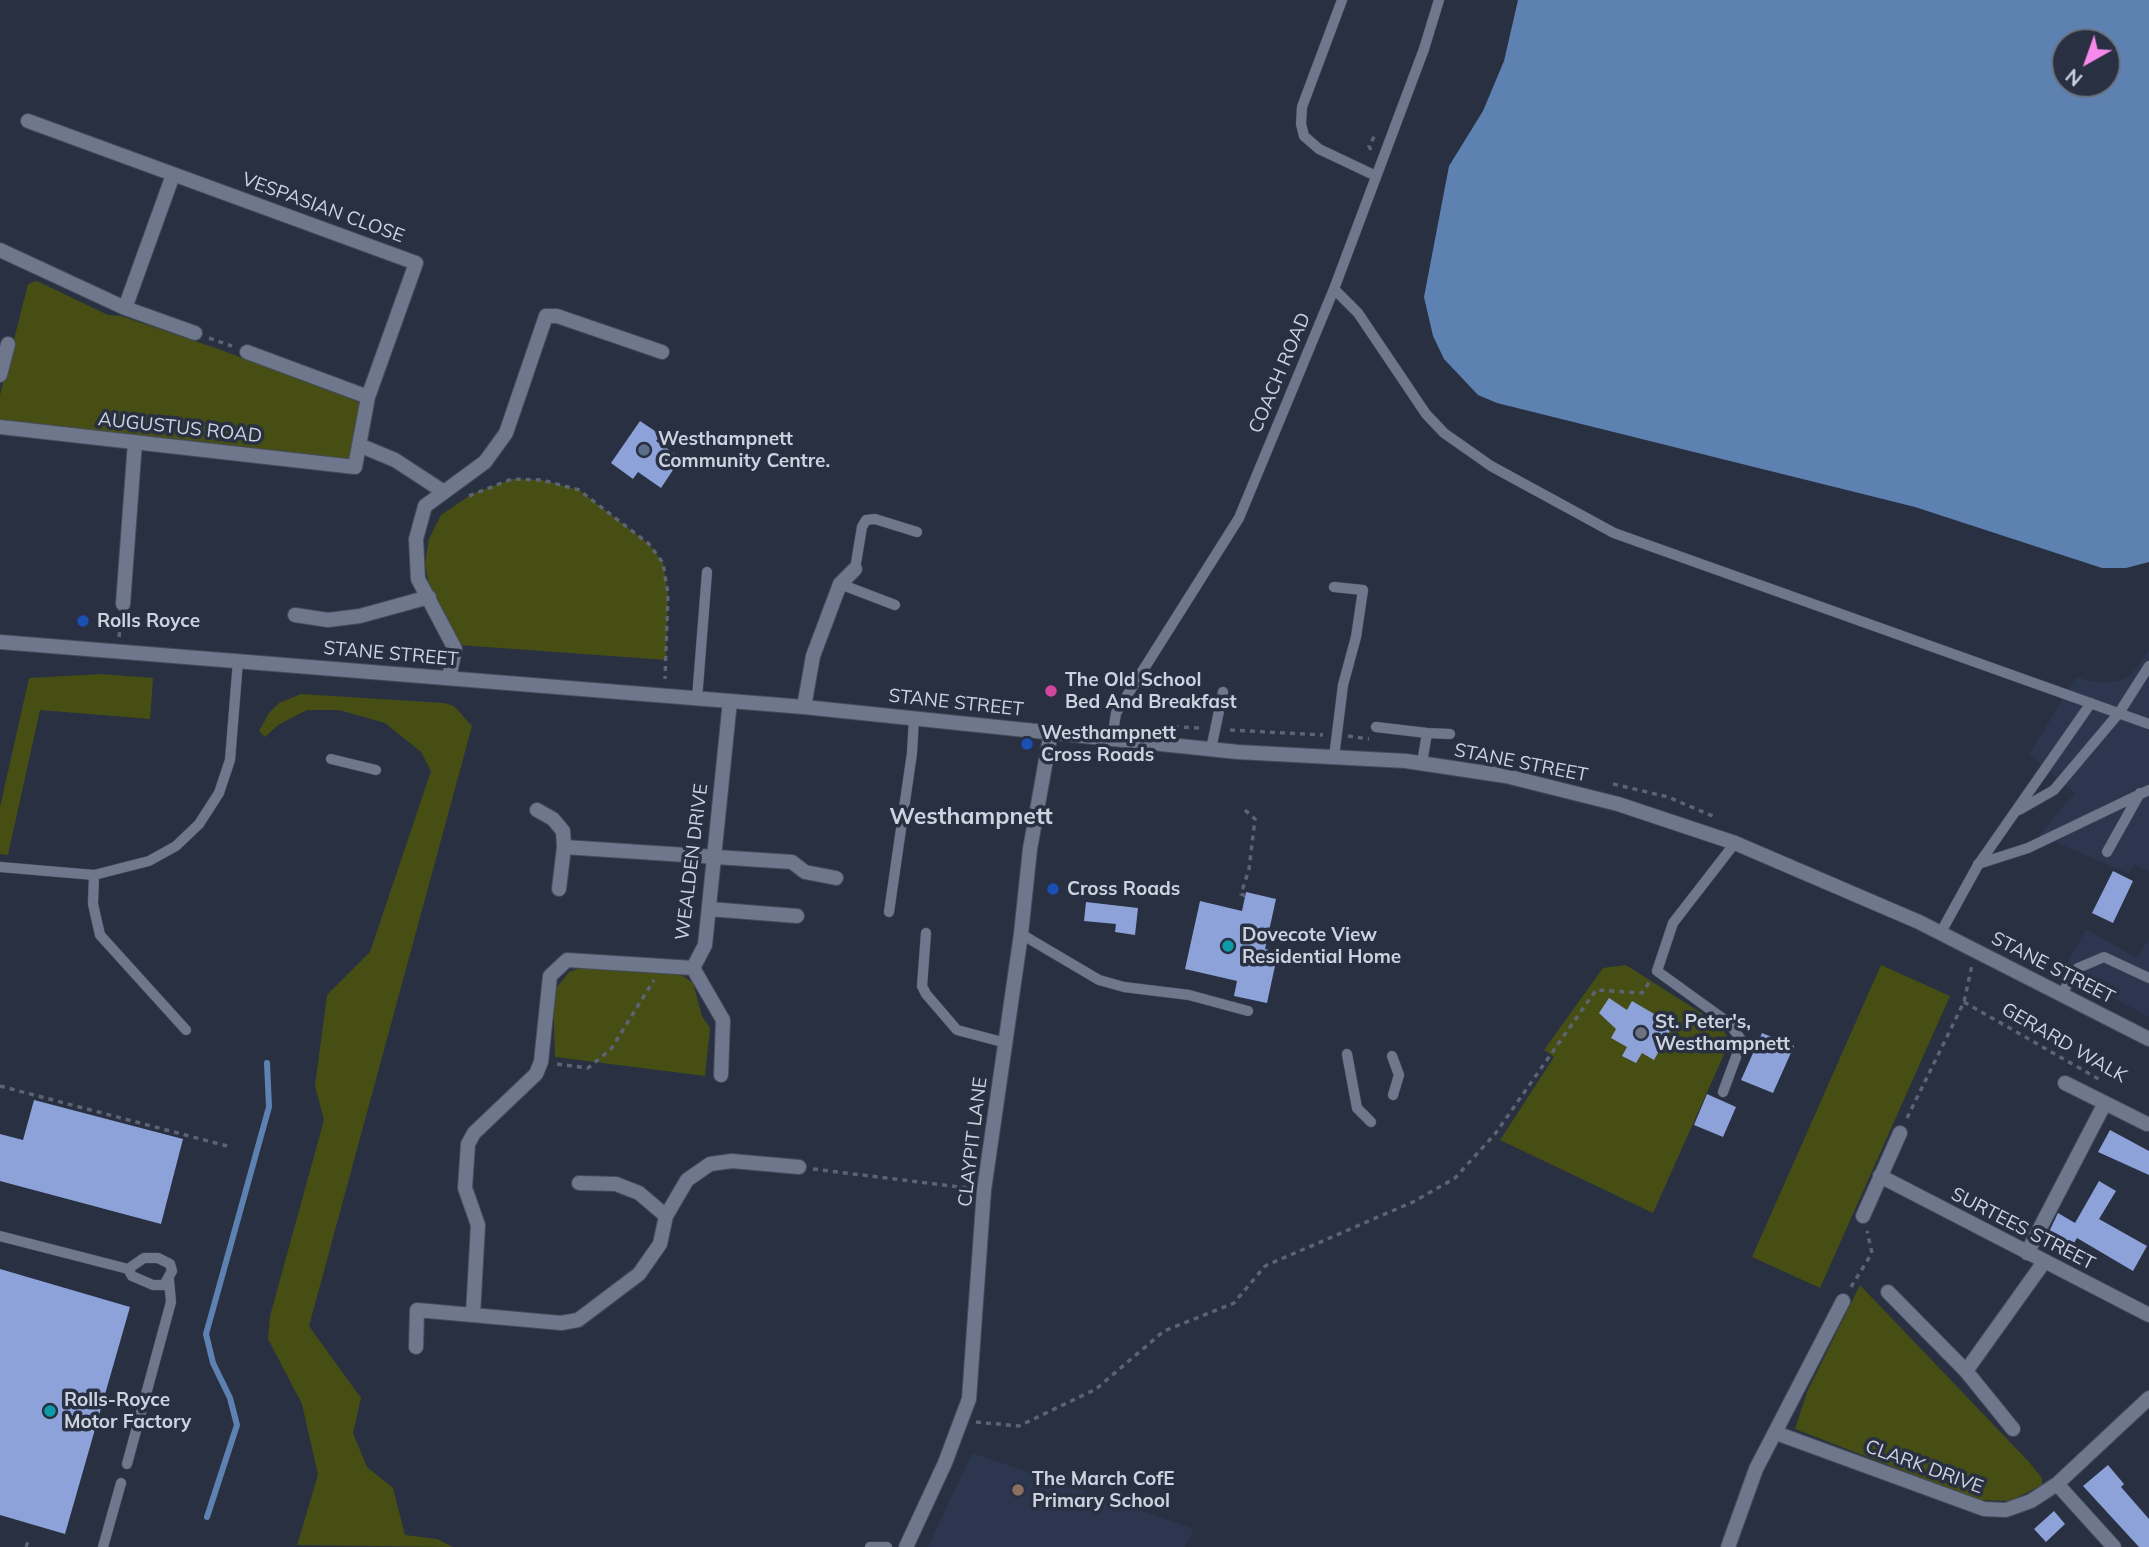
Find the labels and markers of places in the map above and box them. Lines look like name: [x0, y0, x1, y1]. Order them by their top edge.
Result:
place label: Westhampnett Community Centre.: [658, 428, 830, 472]
marker: Westhampnett Community Centre.: [636, 442, 652, 458]
place label: Rolls Royce: [97, 610, 200, 632]
marker: Rolls Royce: [75, 613, 91, 629]
place label: The Old School Bed And Breakfast: [1065, 669, 1237, 713]
marker: The Old School Bed And Breakfast: [1043, 683, 1059, 699]
place label: Westhampnett Cross Roads: [1041, 722, 1176, 766]
marker: Westhampnett Cross Roads: [1019, 736, 1035, 752]
place label: Cross Roads: [1067, 878, 1180, 900]
marker: Cross Roads: [1045, 881, 1061, 897]
place label: Dovecote View Residential Home: [1242, 924, 1401, 968]
marker: Dovecote View Residential Home: [1220, 938, 1236, 954]
place label: St. Peter's, Westhampnett: [1655, 1011, 1790, 1055]
marker: St. Peter's, Westhampnett: [1633, 1025, 1649, 1041]
place label: Rolls-Royce Motor Factory: [64, 1389, 191, 1433]
marker: Rolls-Royce Motor Factory: [42, 1403, 58, 1419]
place label: The March CofE Primary School: [1032, 1468, 1174, 1512]
marker: The March CofE Primary School: [1010, 1482, 1026, 1498]

